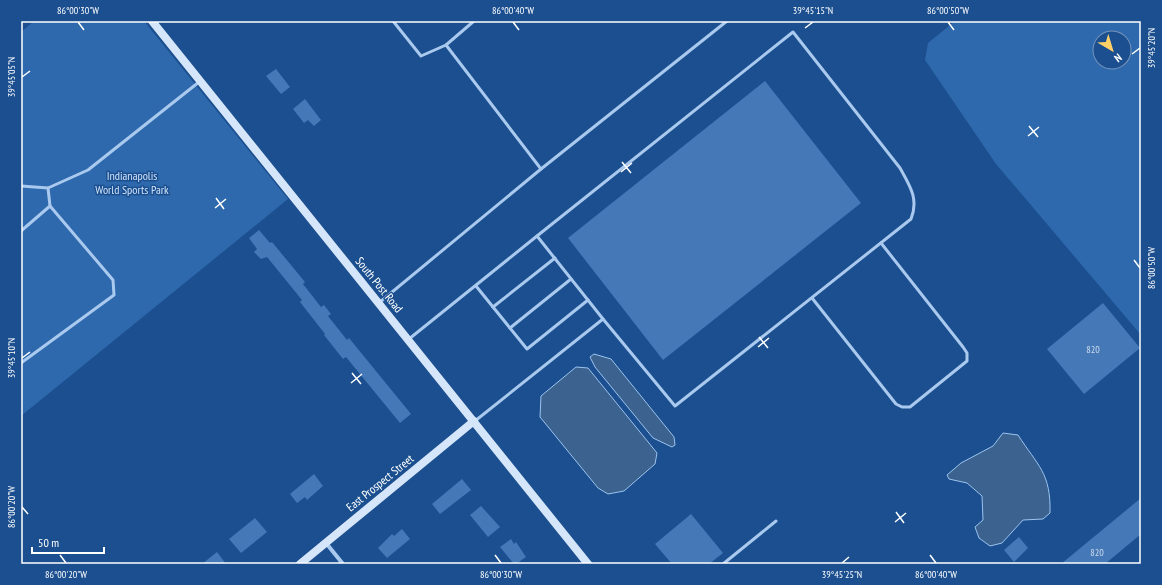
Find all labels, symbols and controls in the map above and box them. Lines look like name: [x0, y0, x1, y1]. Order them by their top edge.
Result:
text: 86°00'30"W: [57, 4, 99, 17]
text: 86°00'40"W: [492, 4, 534, 17]
text: 39°45'15"N: [793, 4, 833, 17]
text: 86°00'50"W: [927, 4, 969, 17]
text: 39°45'20"N: [1145, 28, 1158, 68]
north arrow: [1092, 30, 1132, 70]
text: N: [1111, 51, 1125, 65]
text: 39°45'05"N: [5, 57, 18, 97]
park label: Indianapolis World Sports Park: [95, 168, 169, 197]
text: 86°00'50"W: [1145, 247, 1158, 289]
street label: South Post Road: [352, 254, 406, 316]
text: 39°45'10"N: [5, 338, 18, 378]
house number: 820: [1086, 343, 1100, 356]
street label: East Prospect Street: [343, 450, 417, 514]
text: 86°00'20"W: [5, 486, 18, 528]
scale bar: [32, 529, 104, 555]
text: 50 m: [38, 535, 59, 550]
house number: 820: [1090, 546, 1104, 559]
text: 86°00'20"W: [45, 568, 87, 581]
text: 86°00'30"W: [480, 568, 522, 581]
text: 39°45'25"N: [822, 568, 862, 581]
text: 86°00'40"W: [915, 568, 957, 581]

